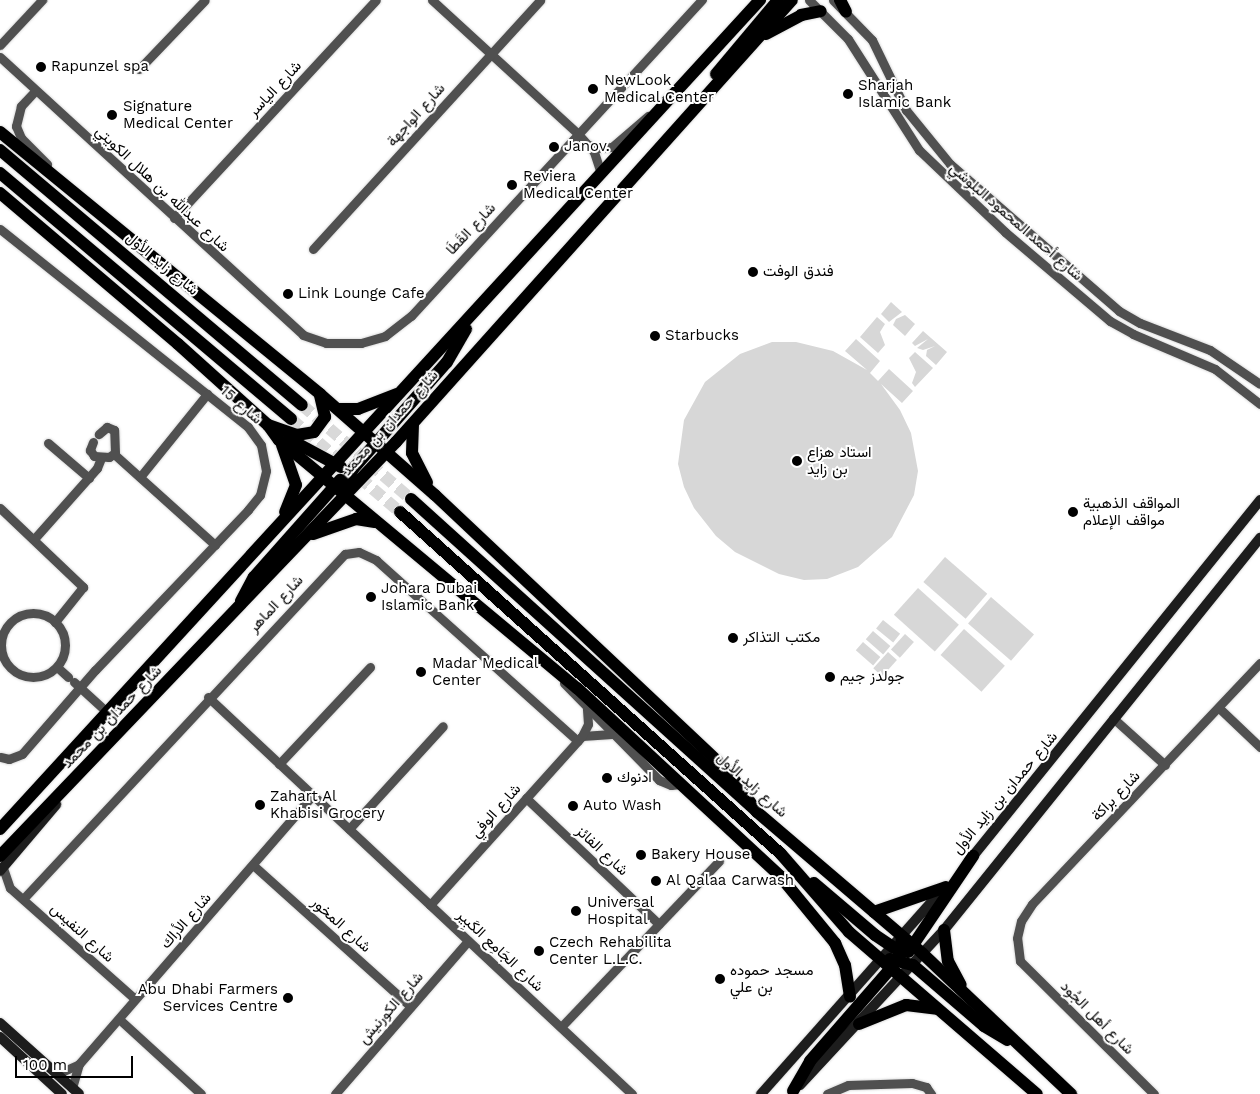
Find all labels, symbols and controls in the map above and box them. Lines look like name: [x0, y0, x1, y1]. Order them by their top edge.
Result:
street label: شارع الياسر: [245, 57, 305, 121]
place label: Rapunzel spa: [51, 58, 149, 76]
marker: Rapunzel spa: [35, 61, 47, 73]
place label: NewLook Medical Center: [604, 71, 715, 106]
place label: Sharjah Islamic Bank: [858, 76, 951, 111]
street label: شارع الواجهة: [383, 80, 449, 150]
marker: NewLook Medical Center: [586, 82, 600, 96]
marker: Sharjah Islamic Bank: [842, 88, 854, 100]
place label: Signature Medical Center: [123, 97, 234, 132]
marker: Signature Medical Center: [105, 108, 119, 122]
street label: شارع عبدالله بن هلال الكويتي: [91, 122, 233, 256]
place label: Janov.: [564, 138, 610, 156]
marker: Janov.: [548, 141, 560, 153]
street label: شارع أحمد المحمود البلوشي: [946, 159, 1086, 285]
place label: Reviera Medical Center: [523, 167, 634, 202]
marker: Reviera Medical Center: [505, 178, 519, 192]
street label: شارع القَطَا: [442, 199, 500, 259]
street label: شارع زايد الأول: [122, 229, 202, 299]
place label: فندق الوفت: [763, 263, 834, 281]
marker: فندق الوفت: [747, 266, 759, 278]
place label: Link Lounge Cafe: [298, 285, 425, 303]
marker: Link Lounge Cafe: [282, 288, 294, 300]
place label: Starbucks: [665, 327, 739, 345]
marker: Starbucks: [649, 330, 661, 342]
street label: شارع حمدان بن محمد: [338, 367, 442, 479]
street label: شارع 15: [216, 382, 266, 428]
place label: استاد هزاع بن زايد: [807, 443, 872, 478]
marker: استاد هزاع بن زايد: [791, 455, 803, 467]
place label: المواقف الذهبية مواقف الإعلام: [1083, 494, 1180, 529]
marker: المواقف الذهبية مواقف الإعلام: [1067, 506, 1079, 518]
street label: شارع الماهر: [245, 572, 307, 636]
place label: Johara Dubai Islamic Bank: [381, 579, 478, 614]
marker: Johara Dubai Islamic Bank: [365, 591, 377, 603]
place label: مكتب التذاكر: [743, 629, 820, 647]
marker: مكتب التذاكر: [727, 632, 739, 644]
place label: Madar Medical Center: [432, 654, 539, 689]
street label: شارع حمدان بن محمد: [58, 662, 166, 772]
marker: Madar Medical Center: [414, 665, 428, 679]
place label: جولدز جيم: [840, 668, 904, 686]
marker: جولدز جيم: [824, 671, 836, 683]
street label: شارع حمدان بن زايد الأول: [948, 728, 1062, 858]
street label: شارع زايد الأول: [713, 749, 791, 821]
street label: شارع براكة: [1088, 767, 1144, 825]
place label: ادنوك: [617, 769, 652, 787]
marker: ادنوك: [601, 772, 613, 784]
street label: شارع الوفي: [467, 780, 525, 842]
place label: Zahart Al Khabisi Grocery: [270, 787, 385, 822]
place label: Auto Wash: [583, 797, 662, 815]
marker: Zahart Al Khabisi Grocery: [254, 799, 266, 811]
marker: Auto Wash: [567, 800, 579, 812]
street label: شارع الفائز: [572, 822, 632, 880]
place label: Bakery House: [651, 846, 751, 864]
marker: Bakery House: [635, 849, 647, 861]
place label: Al Qalaa Carwash: [666, 872, 795, 890]
marker: Al Qalaa Carwash: [650, 875, 662, 887]
street label: شارع الأراك: [157, 889, 215, 953]
place label: Universal Hospital: [587, 893, 654, 928]
street label: شارع المخور: [308, 894, 374, 956]
street label: شارع النفيس: [46, 900, 118, 966]
marker: Universal Hospital: [569, 904, 583, 918]
street label: شارع الجَامِع الكَبِير: [453, 906, 547, 996]
place label: Czech Rehabilita Center L.L.C.: [549, 933, 672, 968]
marker: Czech Rehabilita Center L.L.C.: [533, 945, 545, 957]
place label: مسجد حموده بن علي: [730, 961, 813, 996]
street label: شارع الكورنيش: [355, 968, 427, 1048]
marker: مسجد حموده بن علي: [714, 973, 726, 985]
street label: شارع أهل الجُود: [1057, 978, 1137, 1058]
place label: Abu Dhabi Farmers Services Centre: [138, 980, 278, 1015]
marker: Abu Dhabi Farmers Services Centre: [282, 992, 294, 1004]
scale bar: [18, 1046, 135, 1078]
text: 100 m: [23, 1056, 67, 1074]

